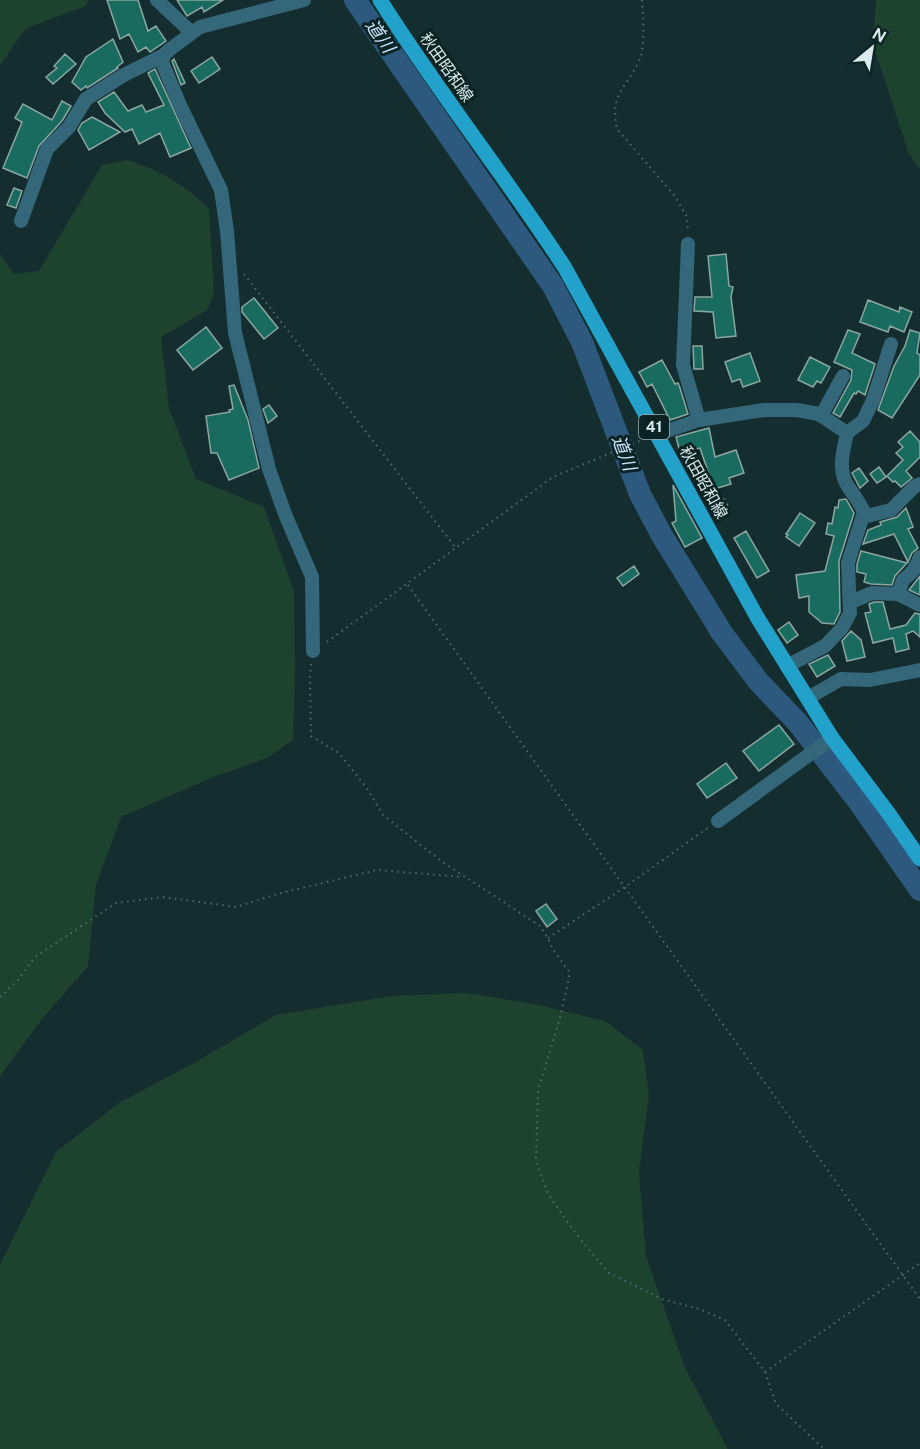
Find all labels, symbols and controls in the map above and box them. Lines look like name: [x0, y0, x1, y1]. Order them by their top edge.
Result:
water label: 道川: [361, 15, 400, 58]
north arrow: [842, 18, 902, 78]
text: N: [869, 24, 889, 47]
street label: 秋田昭和線: [416, 29, 477, 106]
road number: 41: [639, 415, 669, 439]
water label: 道川: [608, 432, 641, 475]
street label: 秋田昭和線: [676, 443, 731, 522]

